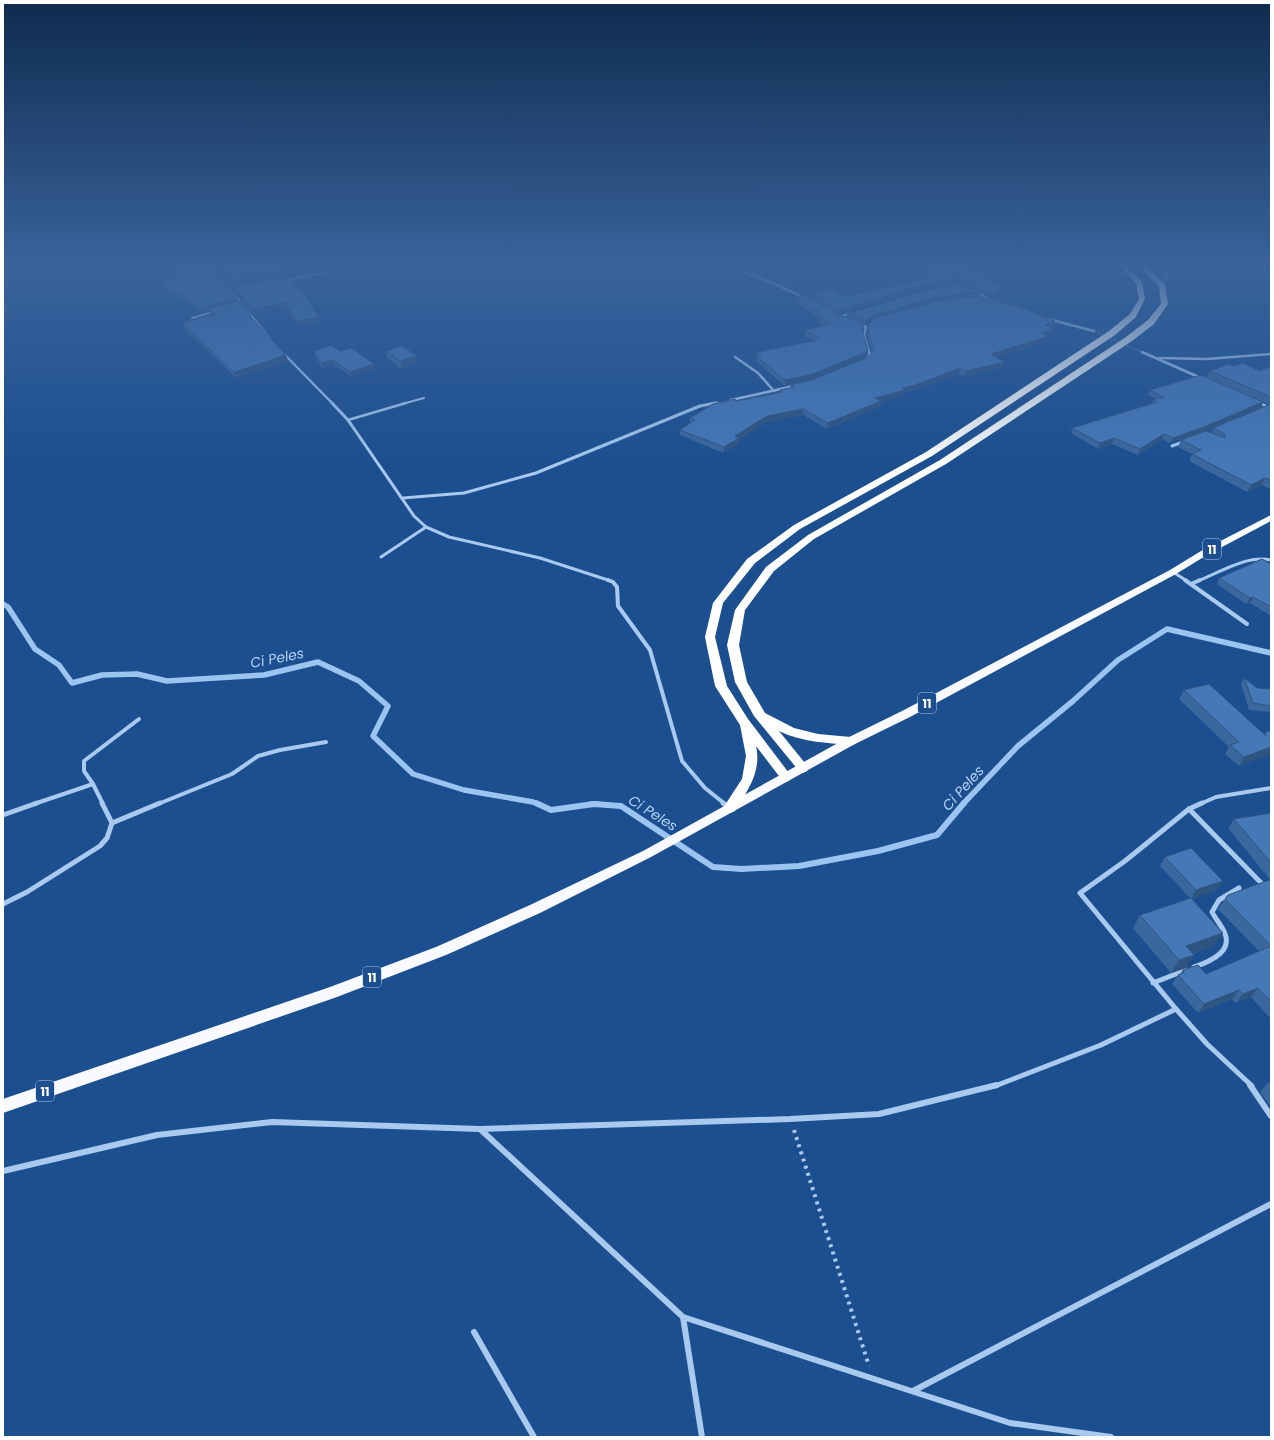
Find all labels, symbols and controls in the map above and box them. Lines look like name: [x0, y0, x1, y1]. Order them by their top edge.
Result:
road number: 11: [1203, 539, 1221, 559]
water label: Ci Peles: [248, 643, 306, 673]
road number: 11: [918, 693, 936, 713]
water label: Ci Peles: [937, 761, 989, 815]
water label: Ci Peles: [625, 790, 681, 836]
road number: 11: [363, 967, 381, 987]
road number: 11: [36, 1081, 54, 1101]

